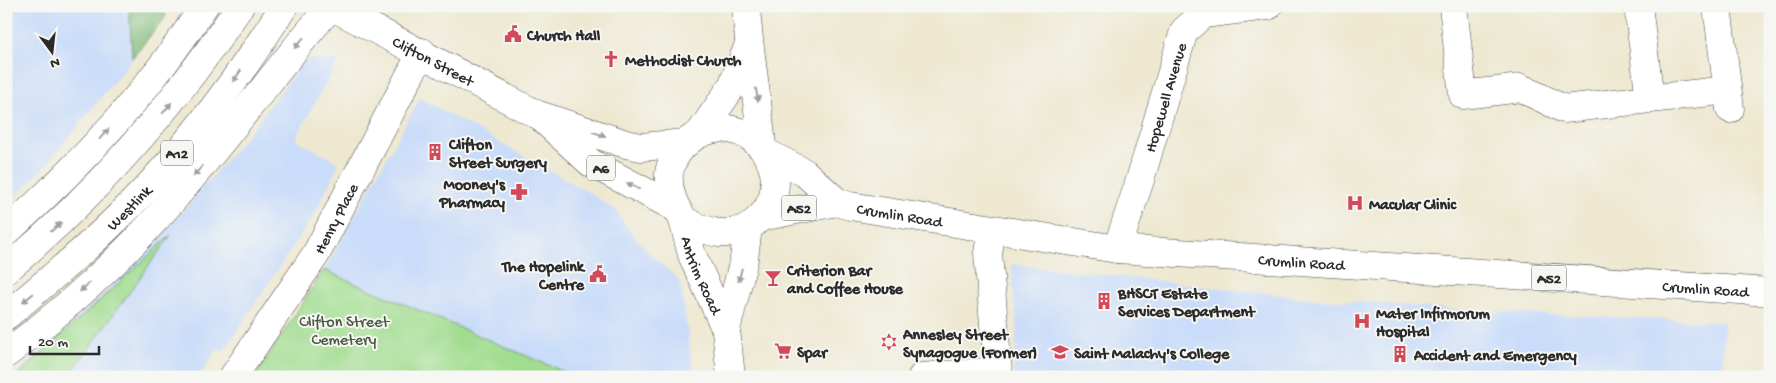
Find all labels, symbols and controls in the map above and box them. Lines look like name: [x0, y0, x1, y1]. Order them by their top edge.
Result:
public building icon: Church Hall: [503, 24, 523, 44]
north arrow: [28, 28, 78, 78]
place label: Church Hall: [526, 28, 601, 47]
street label: Clifton Street: [388, 34, 477, 93]
one-way arrow: [293, 37, 305, 49]
street label: Hopewell Avenue: [1143, 41, 1193, 155]
church icon: Methodist Church: [601, 49, 621, 69]
text: N: [48, 53, 61, 72]
place label: Methodist Church: [625, 53, 742, 72]
one-way arrow: [232, 69, 242, 82]
one-way arrow: [754, 87, 762, 103]
one-way arrow: [161, 102, 172, 115]
one-way arrow: [98, 129, 110, 141]
one-way arrow: [592, 131, 607, 138]
place label: Clifton Street Surgery: [448, 136, 547, 174]
road number: A12: [161, 140, 193, 166]
building icon: Clifton Street Surgery: [425, 142, 445, 162]
road number: A6: [587, 156, 615, 180]
one-way arrow: [192, 164, 204, 176]
place label: Mooney's Pharmacy: [438, 177, 506, 214]
street label: Henry Place: [312, 180, 365, 258]
street label: Westlink: [104, 181, 159, 236]
one-way arrow: [626, 181, 640, 190]
pharmacy icon: Mooney's Pharmacy: [509, 182, 529, 202]
hospital icon: Macular Clinic: [1345, 193, 1365, 213]
road number: A52: [782, 196, 816, 220]
place label: Macular Clinic: [1369, 197, 1458, 216]
street label: Crumlin Road: [855, 201, 945, 234]
one-way arrow: [49, 221, 61, 233]
street label: Antrim Road: [675, 235, 724, 320]
street label: Crumlin Road: [1257, 252, 1347, 277]
place label: The Hopelink Centre: [500, 259, 586, 296]
place label: Criterion Bar and Coffee House: [786, 263, 904, 300]
public building icon: The Hopelink Centre: [588, 264, 608, 284]
road number: A52: [1532, 266, 1566, 290]
one-way arrow: [735, 267, 743, 282]
bar icon: Criterion Bar and Coffee House: [763, 268, 783, 288]
street label: Crumlin Road: [1661, 279, 1751, 304]
one-way arrow: [80, 281, 92, 293]
place label: BHSCT Estate Services Department: [1117, 286, 1256, 323]
building icon: BHSCT Estate Services Department: [1094, 291, 1114, 311]
one-way arrow: [21, 293, 34, 304]
place label: Mater Infirmorum Hospital: [1376, 305, 1491, 343]
hospital icon: Mater Infirmorum Hospital: [1352, 311, 1372, 331]
park label: Clifton Street Cemetery: [299, 314, 390, 351]
scale bar: [30, 323, 99, 355]
place label: Annesley Street Synagogue (Former): [902, 327, 1037, 364]
synagogue icon: Annesley Street Synagogue (Former): [879, 332, 899, 352]
text: 20 m: [38, 334, 68, 352]
supermarket icon: Spar: [773, 341, 793, 361]
school or university icon: Saint Malachy's College: [1050, 342, 1070, 362]
building icon: Accident and Emergency: [1390, 344, 1410, 364]
place label: Spar: [797, 345, 829, 364]
place label: Saint Malachy's College: [1074, 346, 1230, 365]
place label: Accident and Emergency: [1413, 348, 1577, 367]

